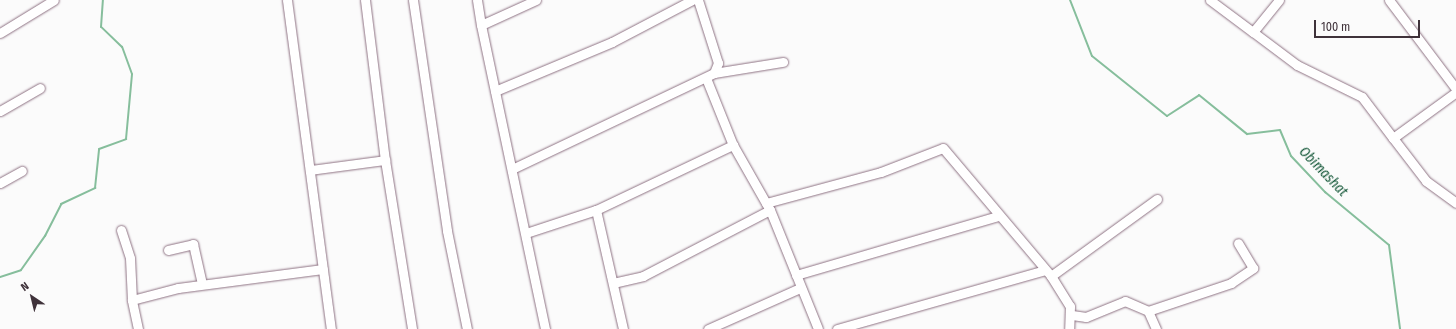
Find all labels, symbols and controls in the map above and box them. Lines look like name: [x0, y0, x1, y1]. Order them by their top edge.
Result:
scale bar: [1316, 12, 1422, 38]
text: 100 m: [1321, 20, 1350, 34]
water label: Obimashat: [1295, 144, 1351, 200]
north arrow: [12, 277, 52, 317]
text: N: [18, 280, 31, 294]

